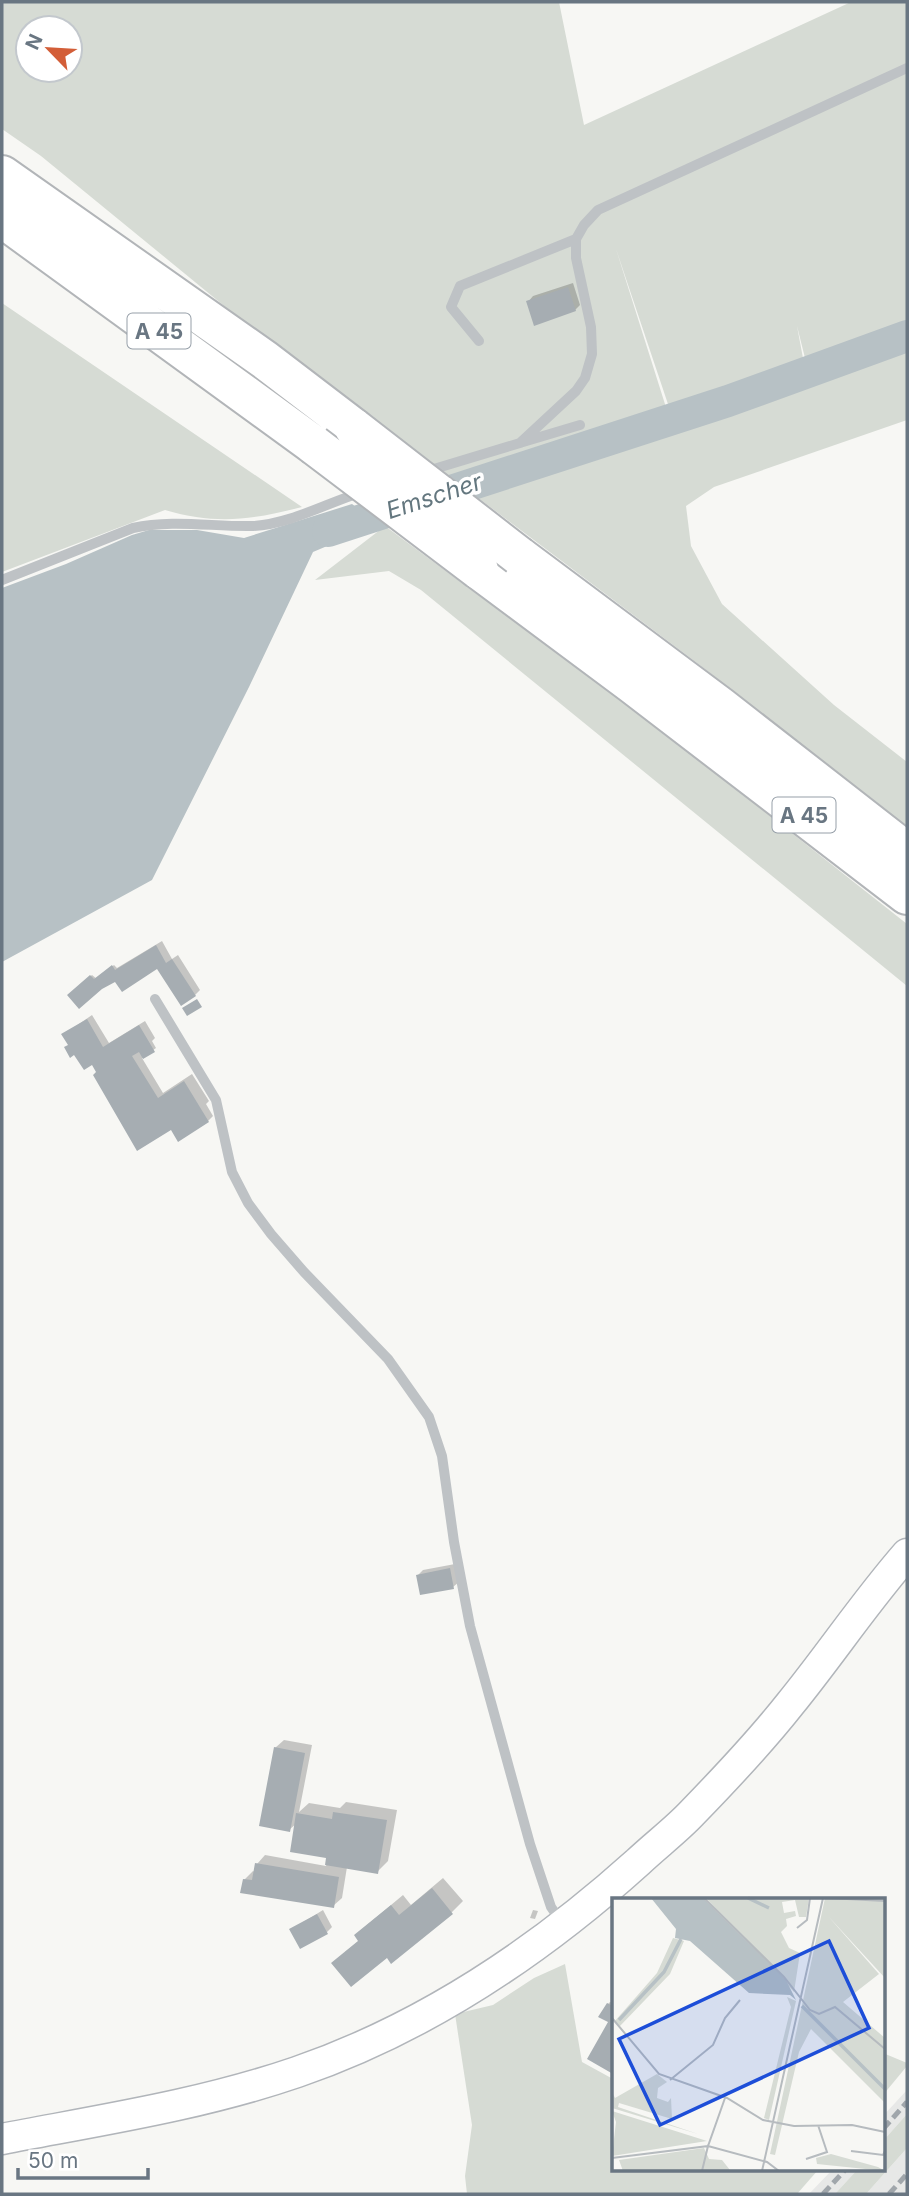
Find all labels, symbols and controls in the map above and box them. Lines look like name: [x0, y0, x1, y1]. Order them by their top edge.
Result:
north arrow: [14, 14, 84, 84]
text: N: [21, 31, 48, 53]
road number: A 45: [128, 314, 190, 348]
water label: Emscher: [382, 467, 486, 525]
road number: A 45: [772, 798, 836, 832]
inset map: [612, 1898, 884, 2172]
scale bar: [18, 2136, 147, 2180]
text: 50 m: [28, 2148, 78, 2173]

